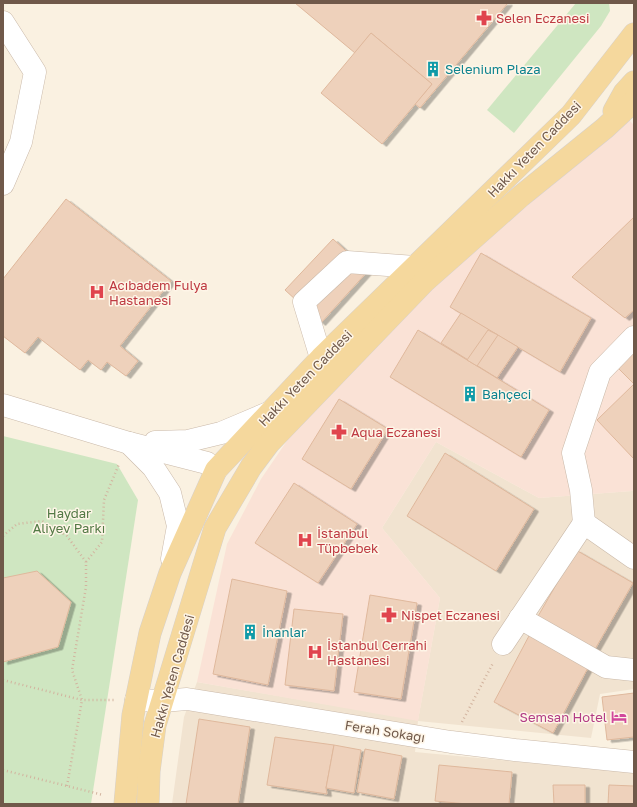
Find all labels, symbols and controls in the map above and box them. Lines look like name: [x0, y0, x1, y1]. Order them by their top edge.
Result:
pharmacy icon: Selen Eczanesi: [475, 9, 493, 27]
place label: Selen Eczanesi: [496, 10, 589, 26]
building icon: Selenium Plaza: [424, 60, 442, 78]
place label: Selenium Plaza: [445, 61, 541, 77]
street label: Hakkı Yeten Caddesi: [484, 98, 584, 200]
place label: Acıbadem Fulya Hastanesi: [109, 277, 208, 308]
hospital icon: Acıbadem Fulya Hastanesi: [88, 283, 106, 301]
street label: Hakkı Yeten Caddesi: [255, 327, 355, 429]
building icon: Bahçeci: [461, 385, 479, 403]
place label: Bahçeci: [482, 386, 531, 402]
pharmacy icon: Aqua Eczanesi: [330, 423, 348, 441]
place label: Aqua Eczanesi: [351, 424, 441, 440]
park label: Haydar Aliyev Parkı: [33, 505, 105, 536]
place label: İstanbul Tüpbebek: [317, 525, 379, 556]
hospital icon: İstanbul Tüpbebek: [296, 531, 314, 549]
pharmacy icon: Nispet Eczanesi: [380, 606, 398, 624]
place label: Nispet Eczanesi: [401, 607, 500, 623]
street label: Hakkı Yeten Caddesi: [147, 612, 197, 740]
building icon: İnanlar: [241, 623, 259, 641]
place label: İnanlar: [262, 624, 306, 640]
place label: İstanbul Cerrahi Hastanesi: [327, 637, 427, 668]
hospital icon: İstanbul Cerrahi Hastanesi: [306, 643, 324, 661]
hotel icon: Semsan Hotel: [610, 708, 628, 726]
place label: Semsan Hotel: [520, 709, 607, 725]
street label: Ferah Sokağı: [344, 717, 426, 745]

